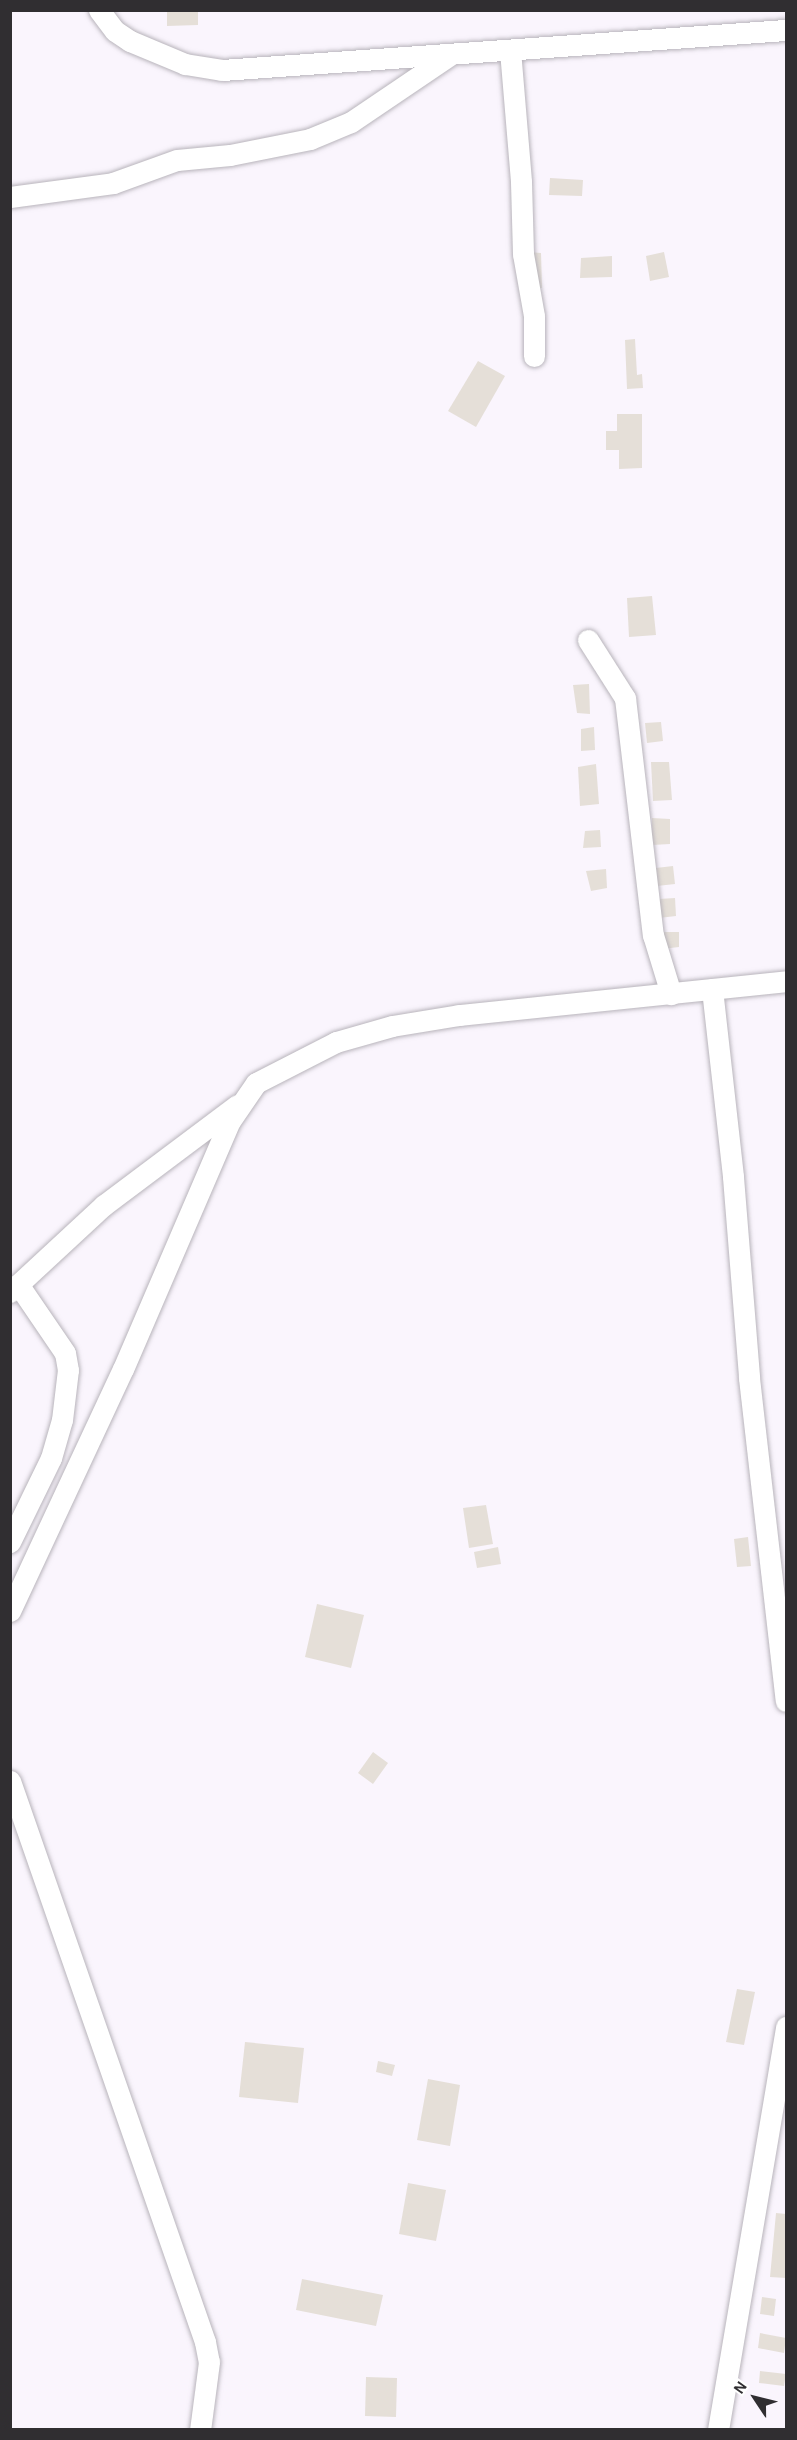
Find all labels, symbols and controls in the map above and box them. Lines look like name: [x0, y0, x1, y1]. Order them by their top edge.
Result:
north arrow: [725, 2368, 785, 2428]
text: N: [731, 2379, 750, 2397]

